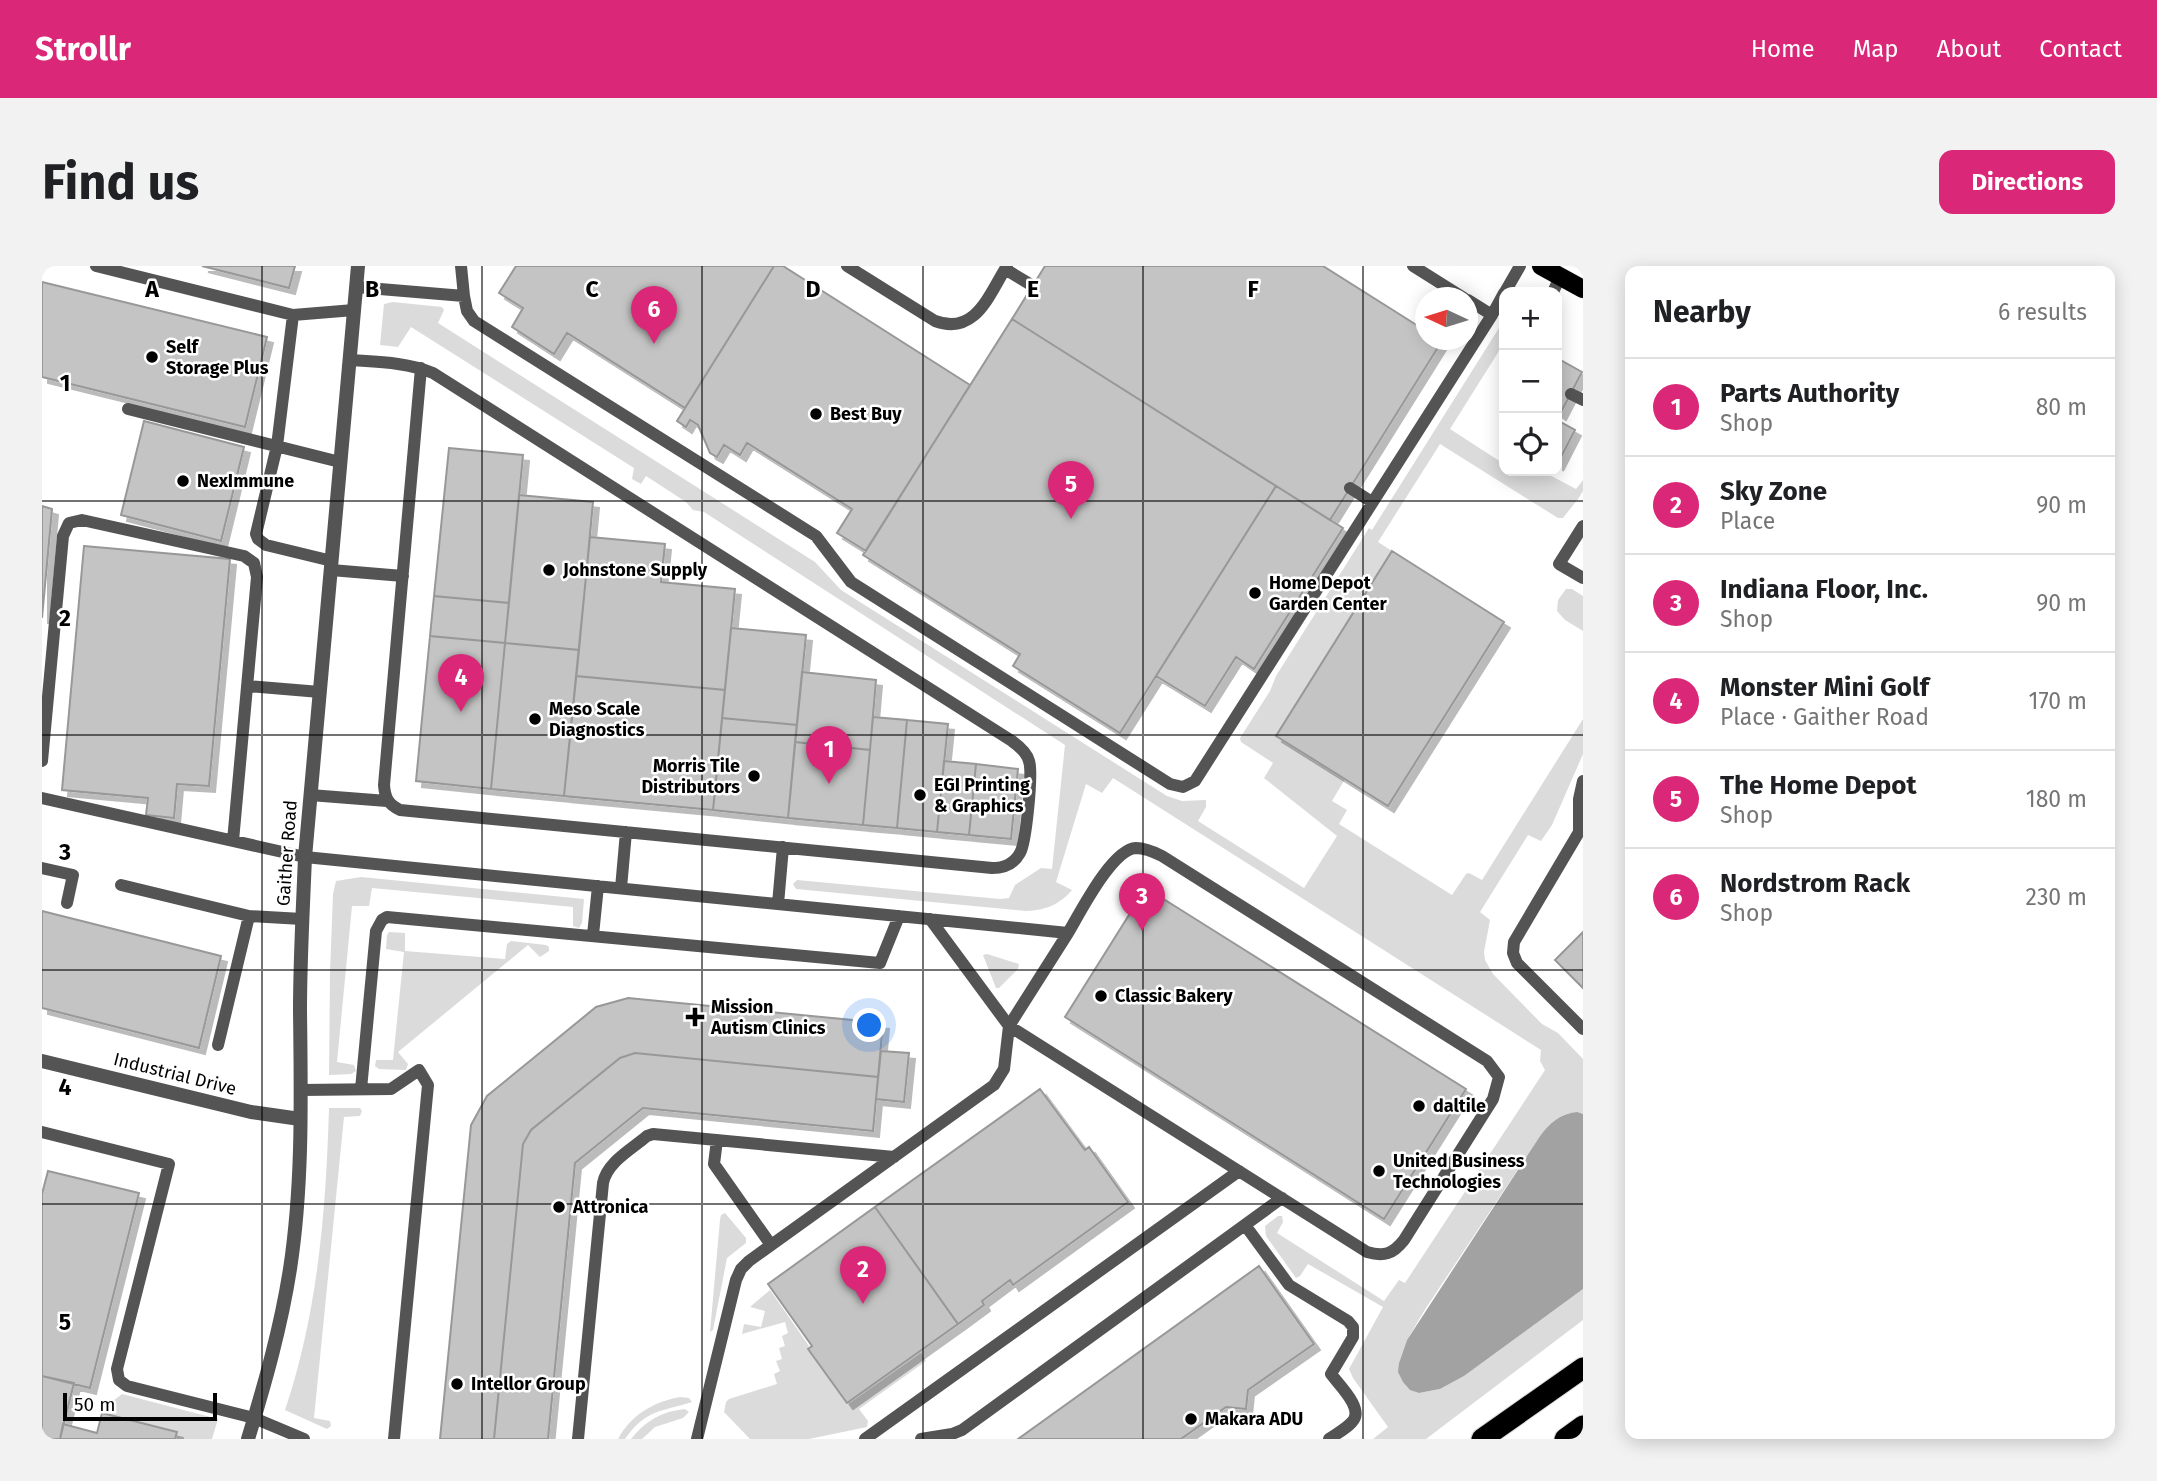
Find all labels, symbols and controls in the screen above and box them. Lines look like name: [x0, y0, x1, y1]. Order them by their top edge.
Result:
text: Strollr: [35, 29, 131, 69]
text: Home: [1751, 35, 1815, 63]
text: Map: [1853, 35, 1899, 63]
text: About: [1937, 35, 2001, 63]
text: Contact: [2039, 35, 2122, 63]
button: Directions: [1939, 150, 2115, 214]
text: Find us: [42, 153, 199, 212]
text: A: [144, 275, 159, 303]
text: B: [365, 275, 379, 303]
text: C: [585, 275, 599, 303]
text: D: [806, 275, 821, 303]
text: E: [1027, 275, 1039, 303]
text: F: [1247, 275, 1259, 303]
pin: 6: [631, 286, 677, 344]
north arrow: [1415, 287, 1478, 350]
map controls: [1499, 287, 1562, 476]
button: +: [1499, 287, 1562, 350]
text: Nearby: [1653, 294, 1751, 330]
text: 6 results: [1998, 298, 2087, 326]
place label: Self Storage Plus: [166, 336, 269, 379]
marker: Self Storage Plus: [144, 349, 160, 365]
button: −: [1499, 350, 1562, 413]
text: 1: [60, 369, 70, 397]
text: Parts Authority: [1720, 378, 1899, 409]
text: 1: [1671, 393, 1681, 421]
text: 80 m: [2036, 393, 2087, 421]
place label: Best Buy: [830, 403, 902, 425]
marker: Best Buy: [808, 406, 824, 422]
text: Shop: [1720, 409, 1773, 437]
button: locate: [1499, 413, 1562, 476]
pin: 5: [1048, 461, 1094, 519]
place label: NexImmune: [197, 470, 294, 492]
marker: NexImmune: [175, 473, 191, 489]
text: Sky Zone: [1720, 476, 1827, 507]
text: 2: [1670, 491, 1682, 519]
text: 90 m: [2036, 491, 2087, 519]
text: Place: [1720, 507, 1775, 535]
place label: Johnstone Supply: [562, 559, 708, 581]
marker: Johnstone Supply: [541, 562, 557, 578]
place label: Home Depot Garden Center: [1269, 572, 1387, 615]
text: Indiana Floor, Inc.: [1720, 574, 1928, 605]
marker: Home Depot Garden Center: [1247, 585, 1263, 601]
text: 3: [1670, 589, 1682, 617]
text: 90 m: [2036, 589, 2087, 617]
text: 2: [59, 604, 71, 632]
text: Shop: [1720, 605, 1773, 633]
pin: 4: [438, 654, 484, 712]
text: Monster Mini Golf: [1720, 672, 1929, 703]
text: 4: [1670, 687, 1683, 715]
text: 170 m: [2028, 687, 2087, 715]
place label: Meso Scale Diagnostics: [549, 698, 645, 741]
text: Place · Gaither Road: [1720, 703, 1929, 731]
marker: Meso Scale Diagnostics: [527, 711, 543, 727]
pin: 1: [806, 726, 852, 784]
place label: Morris Tile Distributors: [641, 755, 740, 798]
marker: Morris Tile Distributors: [746, 768, 762, 784]
text: The Home Depot: [1720, 770, 1917, 801]
place label: EGI Printing & Graphics: [934, 774, 1030, 817]
text: 5: [1670, 785, 1682, 813]
text: 180 m: [2026, 785, 2087, 813]
marker: EGI Printing & Graphics: [912, 787, 928, 803]
street label: Gaither Road: [272, 799, 302, 907]
text: Shop: [1720, 801, 1773, 829]
text: 3: [58, 838, 71, 866]
text: Nordstrom Rack: [1720, 868, 1910, 899]
pin: 3: [1119, 873, 1165, 931]
text: 6: [1670, 883, 1682, 911]
text: 230 m: [2026, 883, 2087, 911]
text: Shop: [1720, 899, 1773, 927]
place label: Classic Bakery: [1115, 985, 1233, 1007]
marker: Classic Bakery: [1093, 988, 1109, 1004]
place label: Mission Autism Clinics: [710, 996, 826, 1039]
marker: Mission Autism Clinics: [685, 1007, 705, 1027]
your location: [852, 1008, 886, 1042]
street label: Industrial Drive: [111, 1048, 239, 1100]
text: 4: [59, 1073, 72, 1101]
place label: daltile: [1433, 1095, 1486, 1117]
marker: daltile: [1411, 1098, 1427, 1114]
place label: United Business Technologies: [1393, 1150, 1525, 1193]
marker: United Business Technologies: [1371, 1163, 1387, 1179]
place label: Attronica: [572, 1196, 649, 1218]
marker: Attronica: [551, 1199, 567, 1215]
pin: 2: [840, 1246, 886, 1304]
text: 5: [59, 1308, 71, 1336]
place label: Intellor Group: [471, 1373, 586, 1395]
marker: Intellor Group: [449, 1376, 465, 1392]
scale bar: [63, 1390, 217, 1422]
text: 50 m: [74, 1393, 115, 1416]
place label: Makara ADU: [1205, 1408, 1303, 1430]
marker: Makara ADU: [1183, 1411, 1199, 1427]

